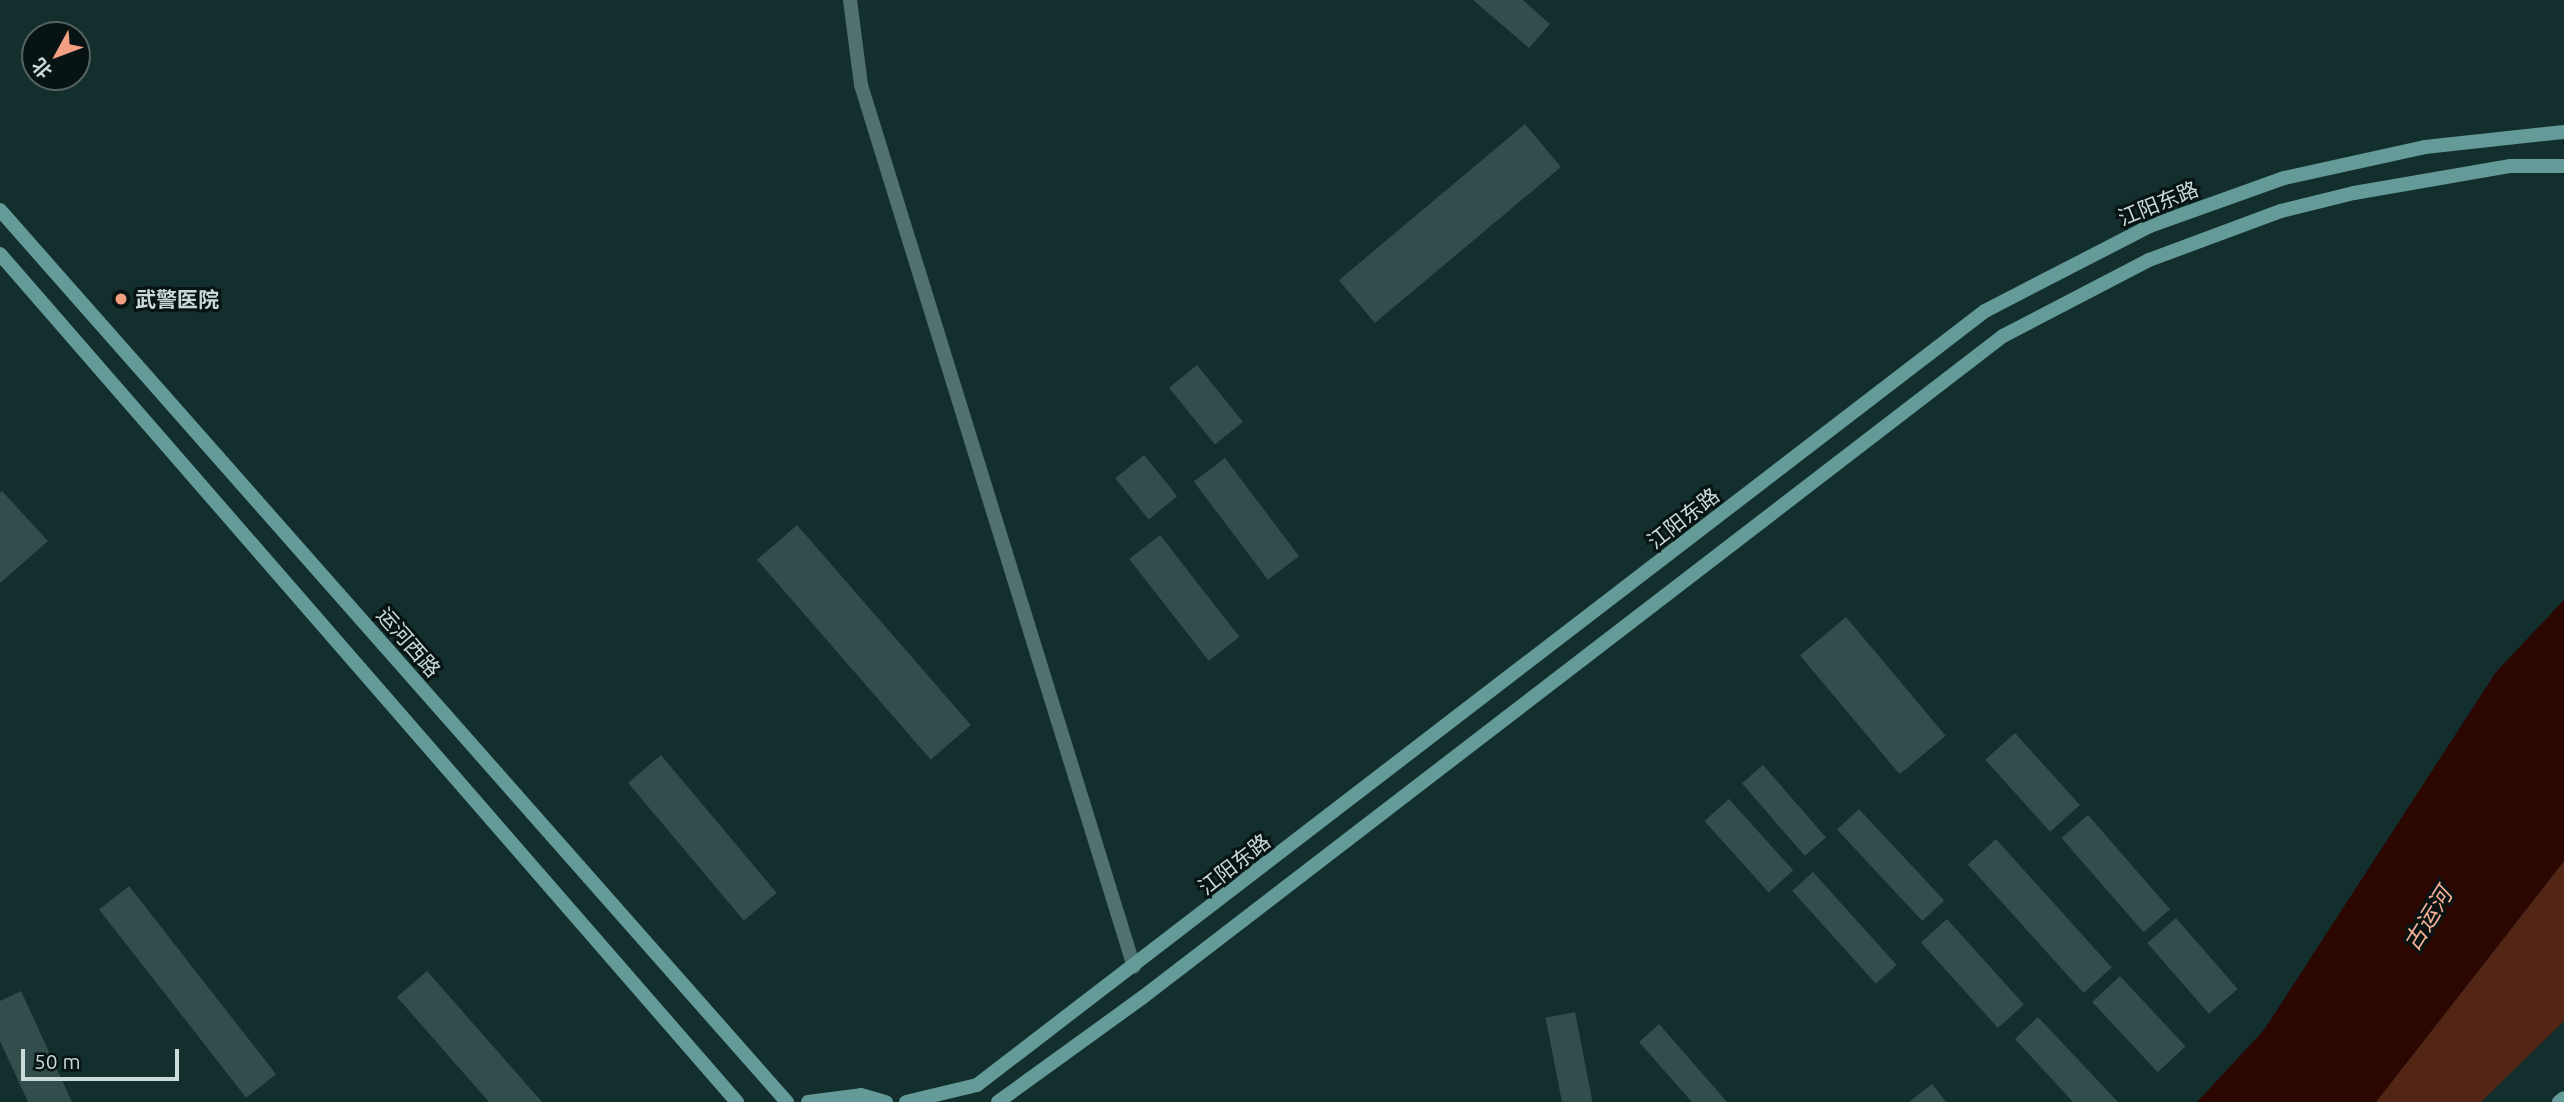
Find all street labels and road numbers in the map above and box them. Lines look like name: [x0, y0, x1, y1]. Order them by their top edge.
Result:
street label: 江阳东路: [2114, 176, 2202, 230]
street label: 江阳东路: [1642, 482, 1724, 554]
street label: 运河西路: [372, 602, 446, 682]
street label: 江阳东路: [1193, 828, 1275, 900]

